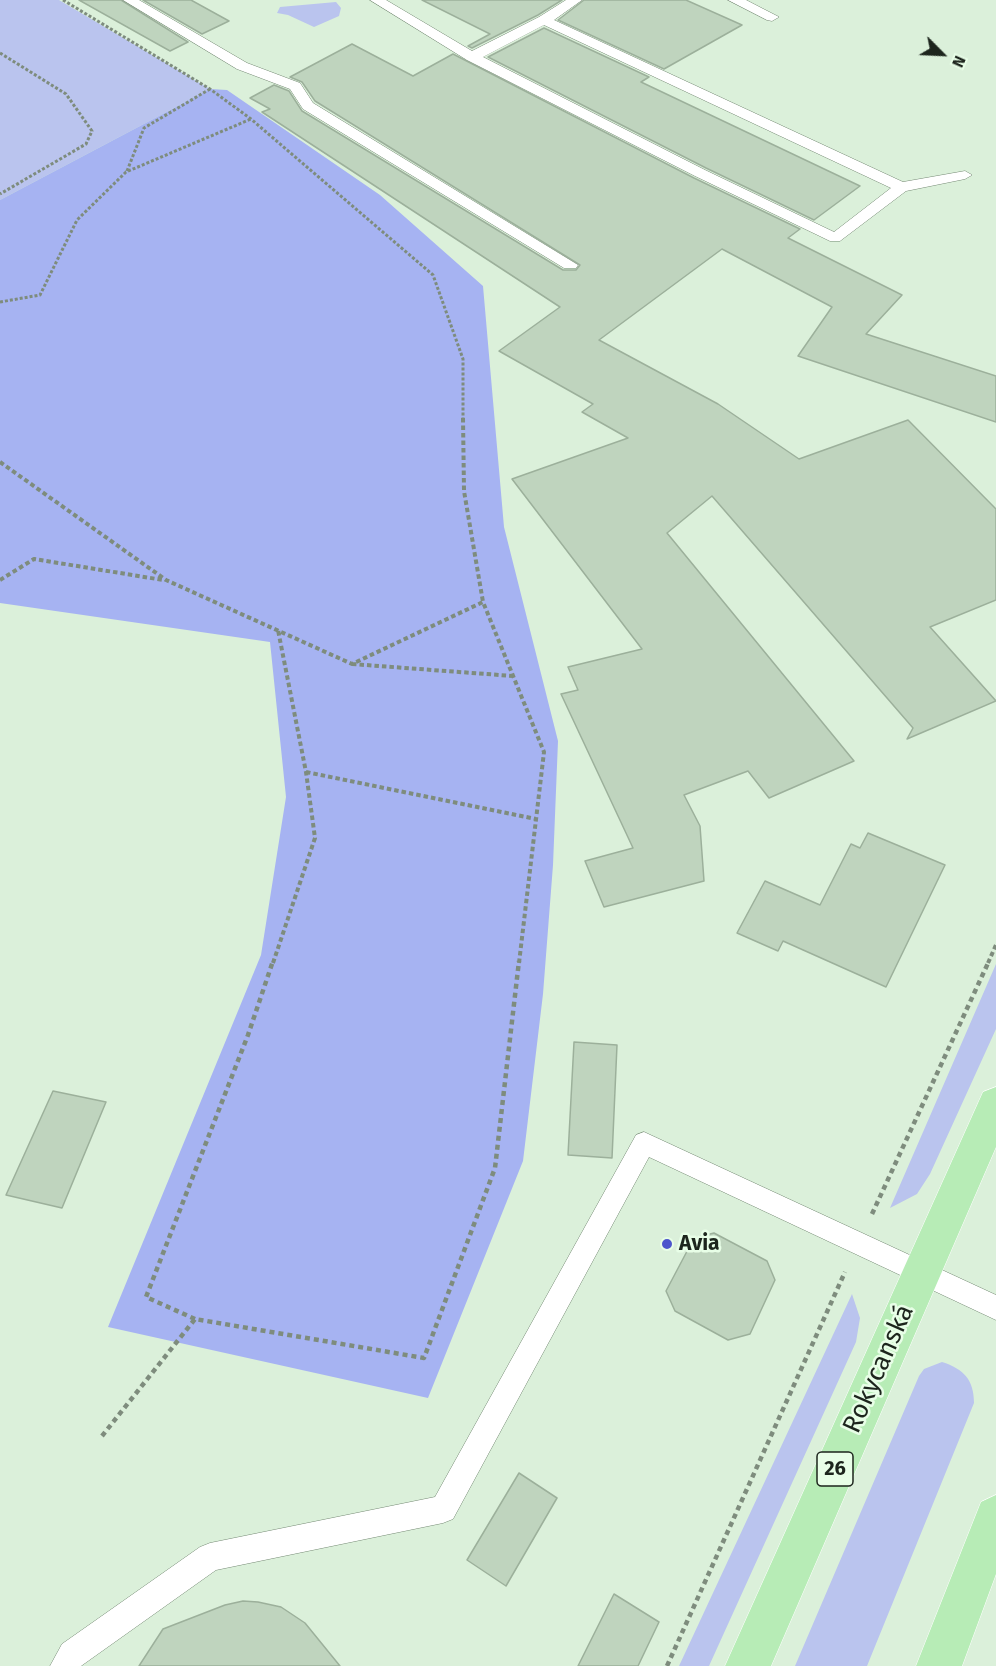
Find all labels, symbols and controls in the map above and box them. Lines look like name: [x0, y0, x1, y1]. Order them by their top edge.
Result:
north arrow: [912, 24, 972, 84]
text: N: [948, 53, 970, 70]
place label: Avia: [679, 1231, 720, 1257]
marker: Avia: [660, 1237, 674, 1251]
street label: Rokycanská: [837, 1300, 921, 1438]
road number: 26: [817, 1452, 853, 1486]

